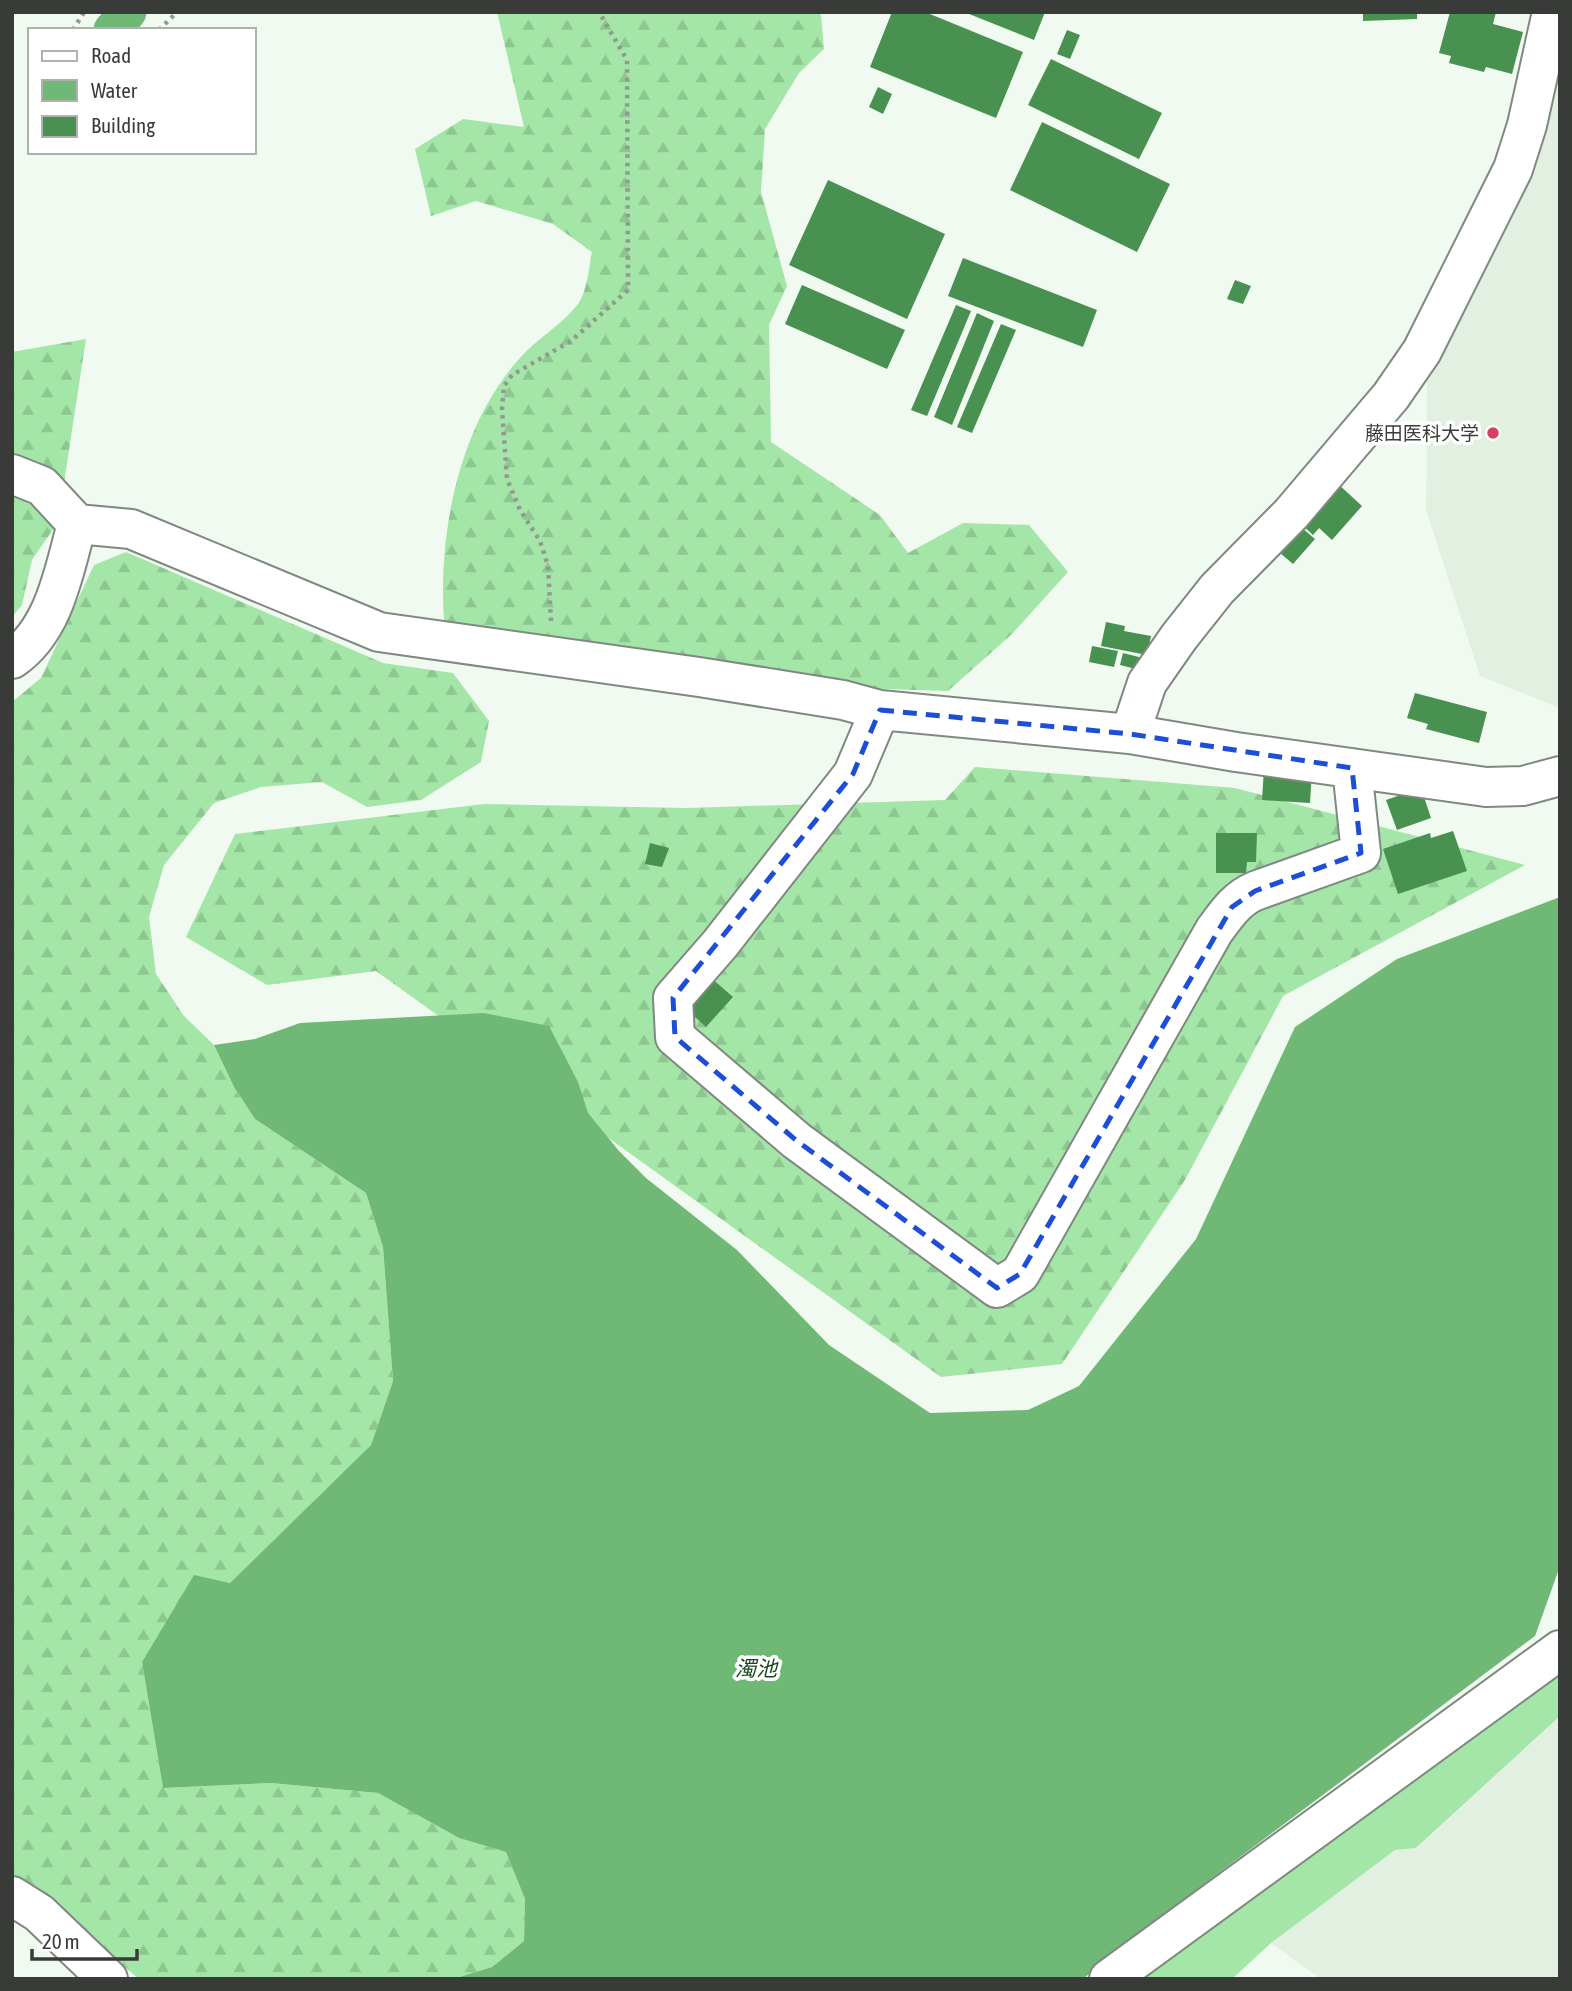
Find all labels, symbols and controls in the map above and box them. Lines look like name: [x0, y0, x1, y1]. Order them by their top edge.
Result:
legend: [28, 28, 256, 154]
text: Road: [91, 43, 131, 67]
text: Water: [91, 78, 138, 102]
text: Building: [91, 113, 155, 137]
place label: 藤田医科大学: [1365, 422, 1479, 444]
marker: 藤田医科大学: [1485, 425, 1501, 441]
water label: 濁池: [735, 1656, 779, 1680]
scale bar: [32, 1918, 136, 1962]
text: 20 m: [42, 1929, 80, 1953]

